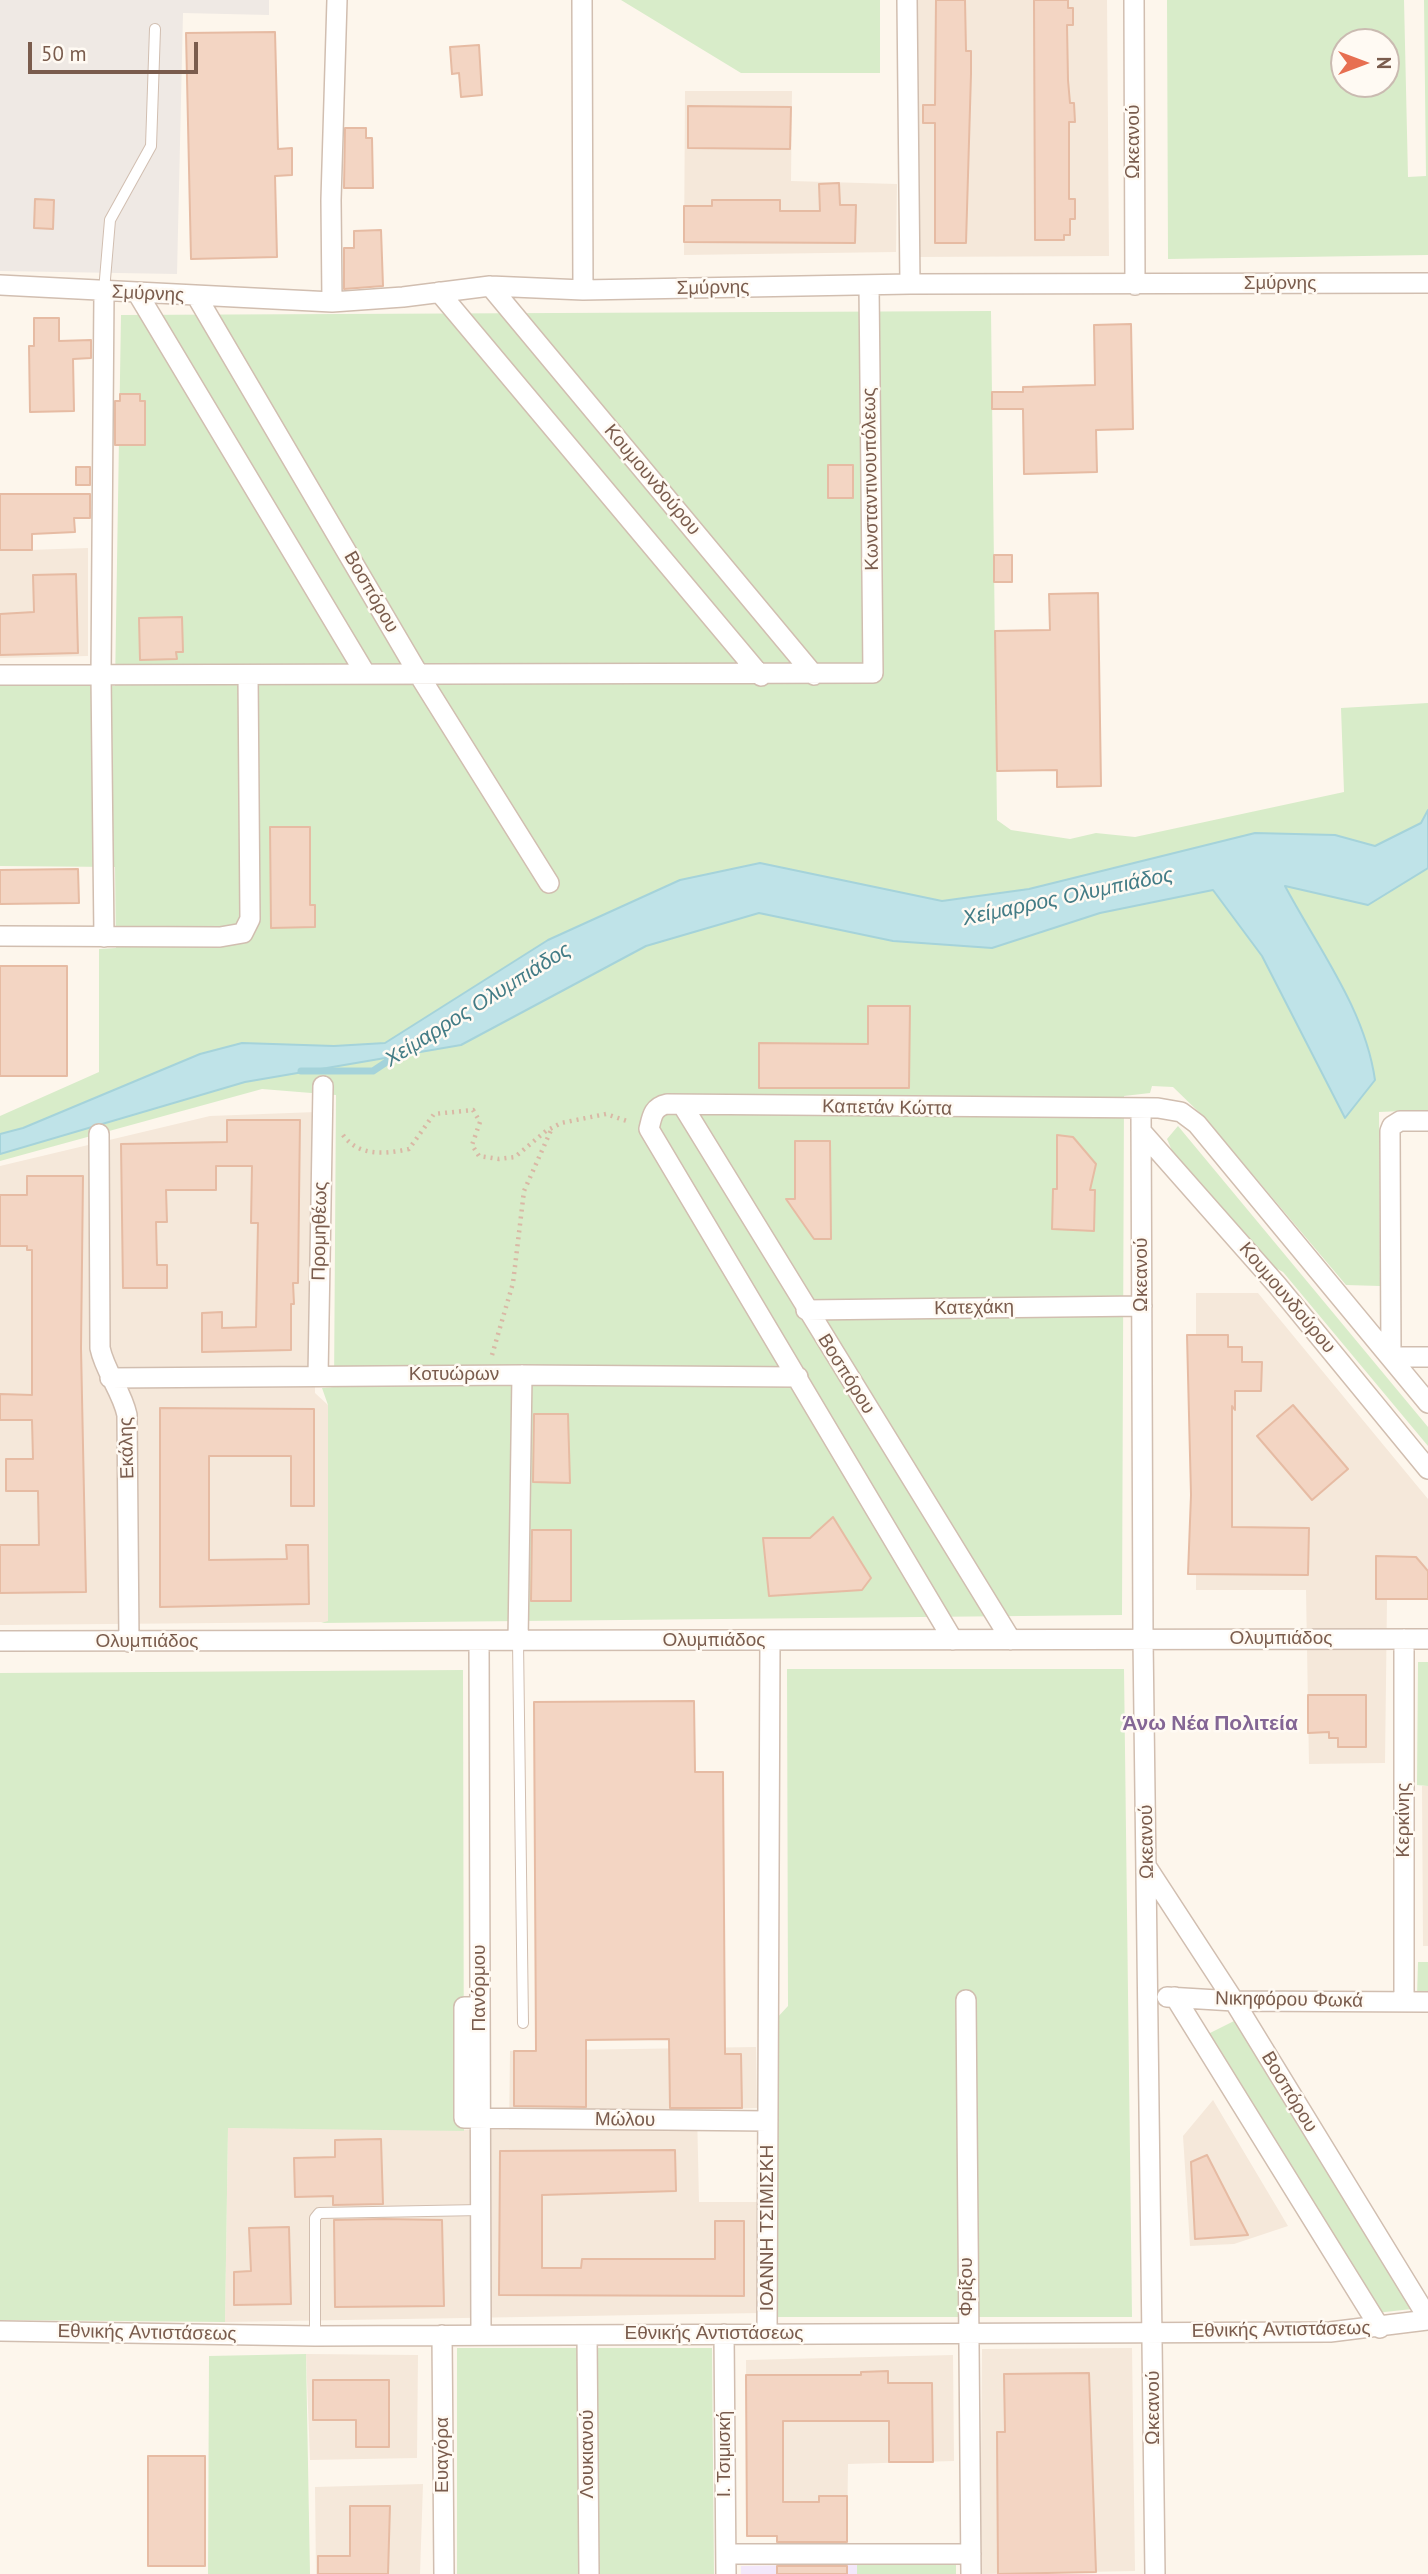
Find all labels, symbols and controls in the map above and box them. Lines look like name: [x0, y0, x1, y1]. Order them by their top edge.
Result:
scale bar: [32, 28, 201, 72]
north arrow: [1330, 28, 1400, 98]
text: 50 m: [41, 40, 87, 67]
text: N: [1372, 57, 1396, 69]
street label: Ωκεανού: [1123, 105, 1145, 179]
street label: Σμύρνης: [1244, 273, 1316, 295]
street label: Σμύρνης: [676, 276, 750, 300]
street label: Σμύρνης: [111, 281, 185, 307]
street label: Κωνσταντινουπόλεως: [858, 387, 884, 571]
street label: Κουμουνδούρου: [599, 420, 705, 540]
street label: Βοσπόρου: [339, 547, 403, 637]
water label: Χείμαρρος Ολυμπιάδος: [960, 862, 1176, 932]
water label: Χείμαρρος Ολυμπιάδος: [380, 937, 576, 1073]
street label: Καπετάν Κώττα: [822, 1095, 952, 1121]
street label: Προμηθέως: [308, 1181, 332, 1281]
street label: Ωκεανού: [1131, 1238, 1153, 1312]
street label: Κουμουνδούρου: [1234, 1238, 1340, 1358]
street label: Κατεχάκη: [934, 1296, 1014, 1320]
street label: Βοσπόρου: [813, 1330, 879, 1418]
street label: Κοτυώρων: [409, 1364, 499, 1386]
street label: Εκάλης: [115, 1417, 139, 1479]
street label: Ολυμπιάδος: [1230, 1628, 1332, 1650]
street label: Ολυμπιάδος: [663, 1630, 765, 1652]
street label: Ολυμπιάδος: [96, 1631, 198, 1653]
district label: Άνω Νέα Πολιτεία: [1122, 1711, 1298, 1737]
street label: Κερκίνης: [1393, 1783, 1415, 1857]
street label: Ωκεανού: [1135, 1804, 1159, 1880]
street label: Πανόρμου: [469, 1944, 491, 2032]
street label: Νικηφόρου Φωκά: [1215, 1987, 1363, 2013]
street label: Βοσπόρου: [1256, 2048, 1322, 2136]
street label: Μώλου: [595, 2108, 655, 2132]
street label: ΙΟΑΝΝΗ ΤΣΙΜΙΣΚΗ: [757, 2145, 779, 2311]
street label: Φρίξου: [956, 2257, 978, 2317]
street label: Εθνικής Αντιστάσεως: [1191, 2317, 1371, 2343]
street label: Εθνικής Αντιστάσεως: [57, 2320, 237, 2346]
street label: Εθνικής Αντιστάσεως: [625, 2323, 803, 2345]
street label: Ωκεανού: [1143, 2371, 1165, 2445]
street label: Λουκιανού: [577, 2410, 599, 2498]
street label: Ι. Τσιμισκή: [714, 2411, 736, 2497]
street label: Ευαγόρα: [432, 2417, 454, 2493]

